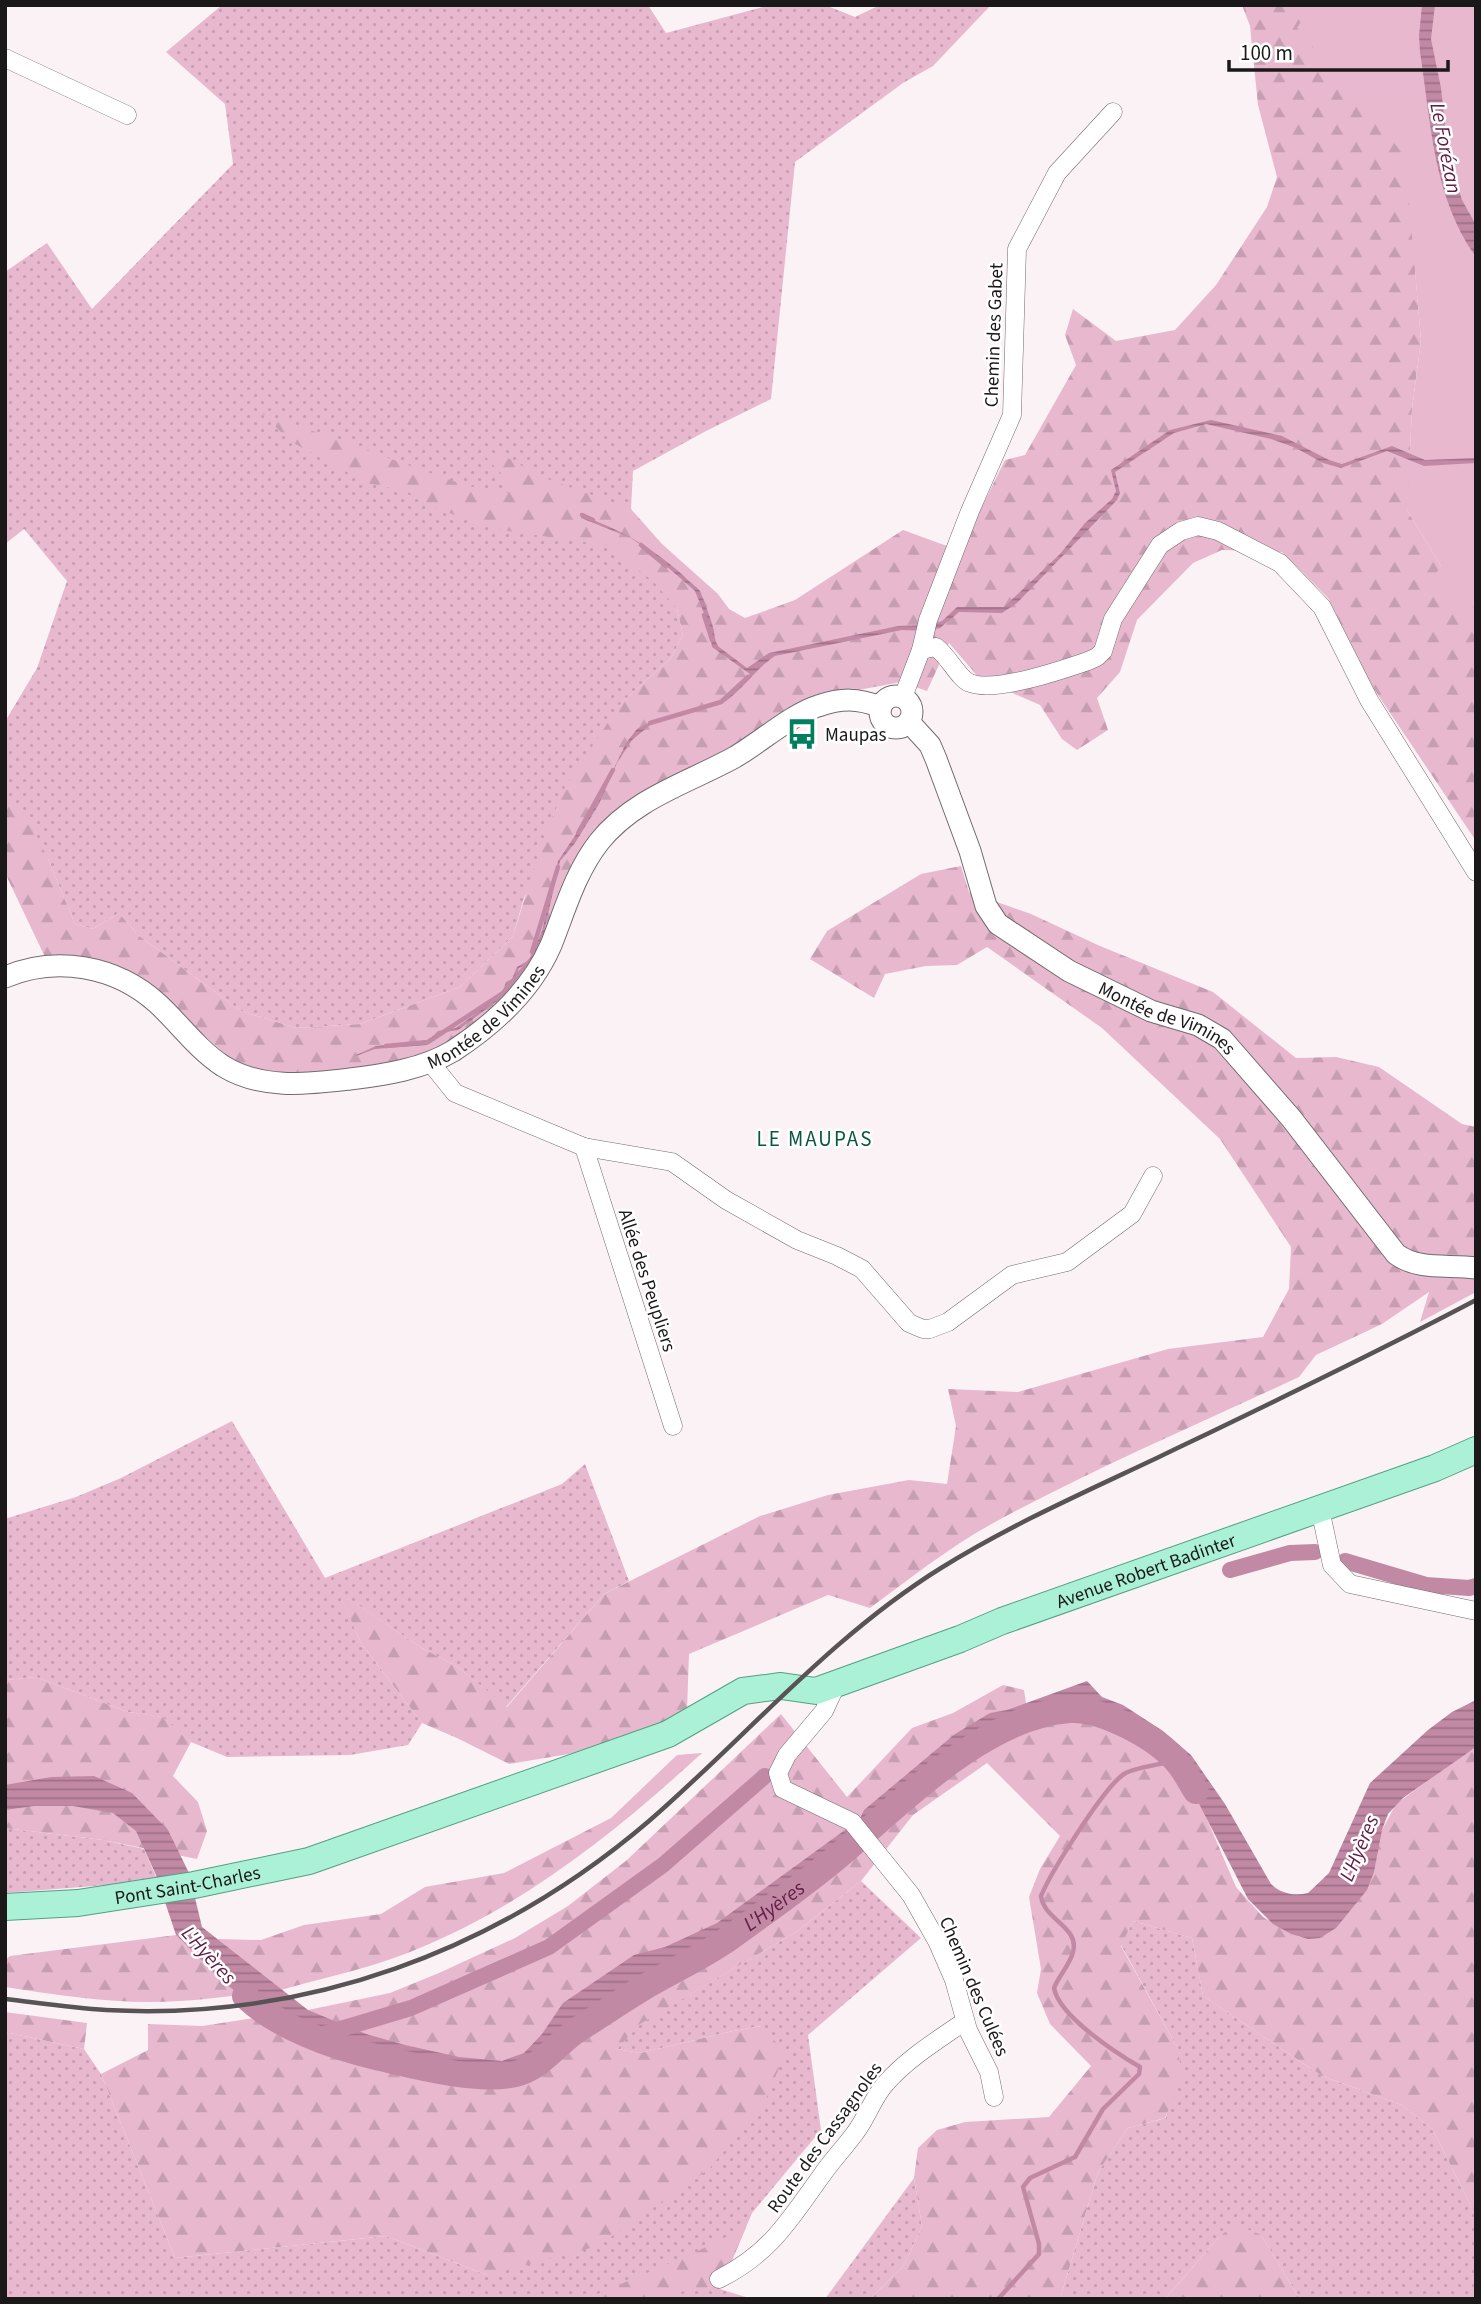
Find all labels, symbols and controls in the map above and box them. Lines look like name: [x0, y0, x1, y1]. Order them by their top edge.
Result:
scale bar: [1229, 28, 1448, 72]
text: 100 m: [1240, 38, 1293, 68]
water label: Le Forézan: [1423, 100, 1469, 196]
street label: Chemin des Gabet: [978, 262, 1011, 408]
bus stop icon: Maupas: [785, 717, 819, 751]
place label: Maupas: [825, 722, 887, 749]
street label: Montée de Vimines: [423, 960, 553, 1077]
street label: Montée de Vimines: [1093, 975, 1242, 1061]
district label: LE MAUPAS: [757, 1124, 873, 1154]
street label: Allée des Peupliers: [611, 1206, 682, 1355]
street label: Avenue Robert Badinter: [1053, 1527, 1240, 1616]
water label: L'Hyères: [1332, 1810, 1386, 1886]
street label: Pont Saint-Charles: [113, 1859, 263, 1912]
water label: L'Hyères: [737, 1873, 811, 1939]
street label: Chemin des Culées: [932, 1912, 1015, 2061]
water label: L'Hyères: [174, 1919, 244, 1991]
street label: Route des Cassagnoles: [761, 2057, 889, 2219]

